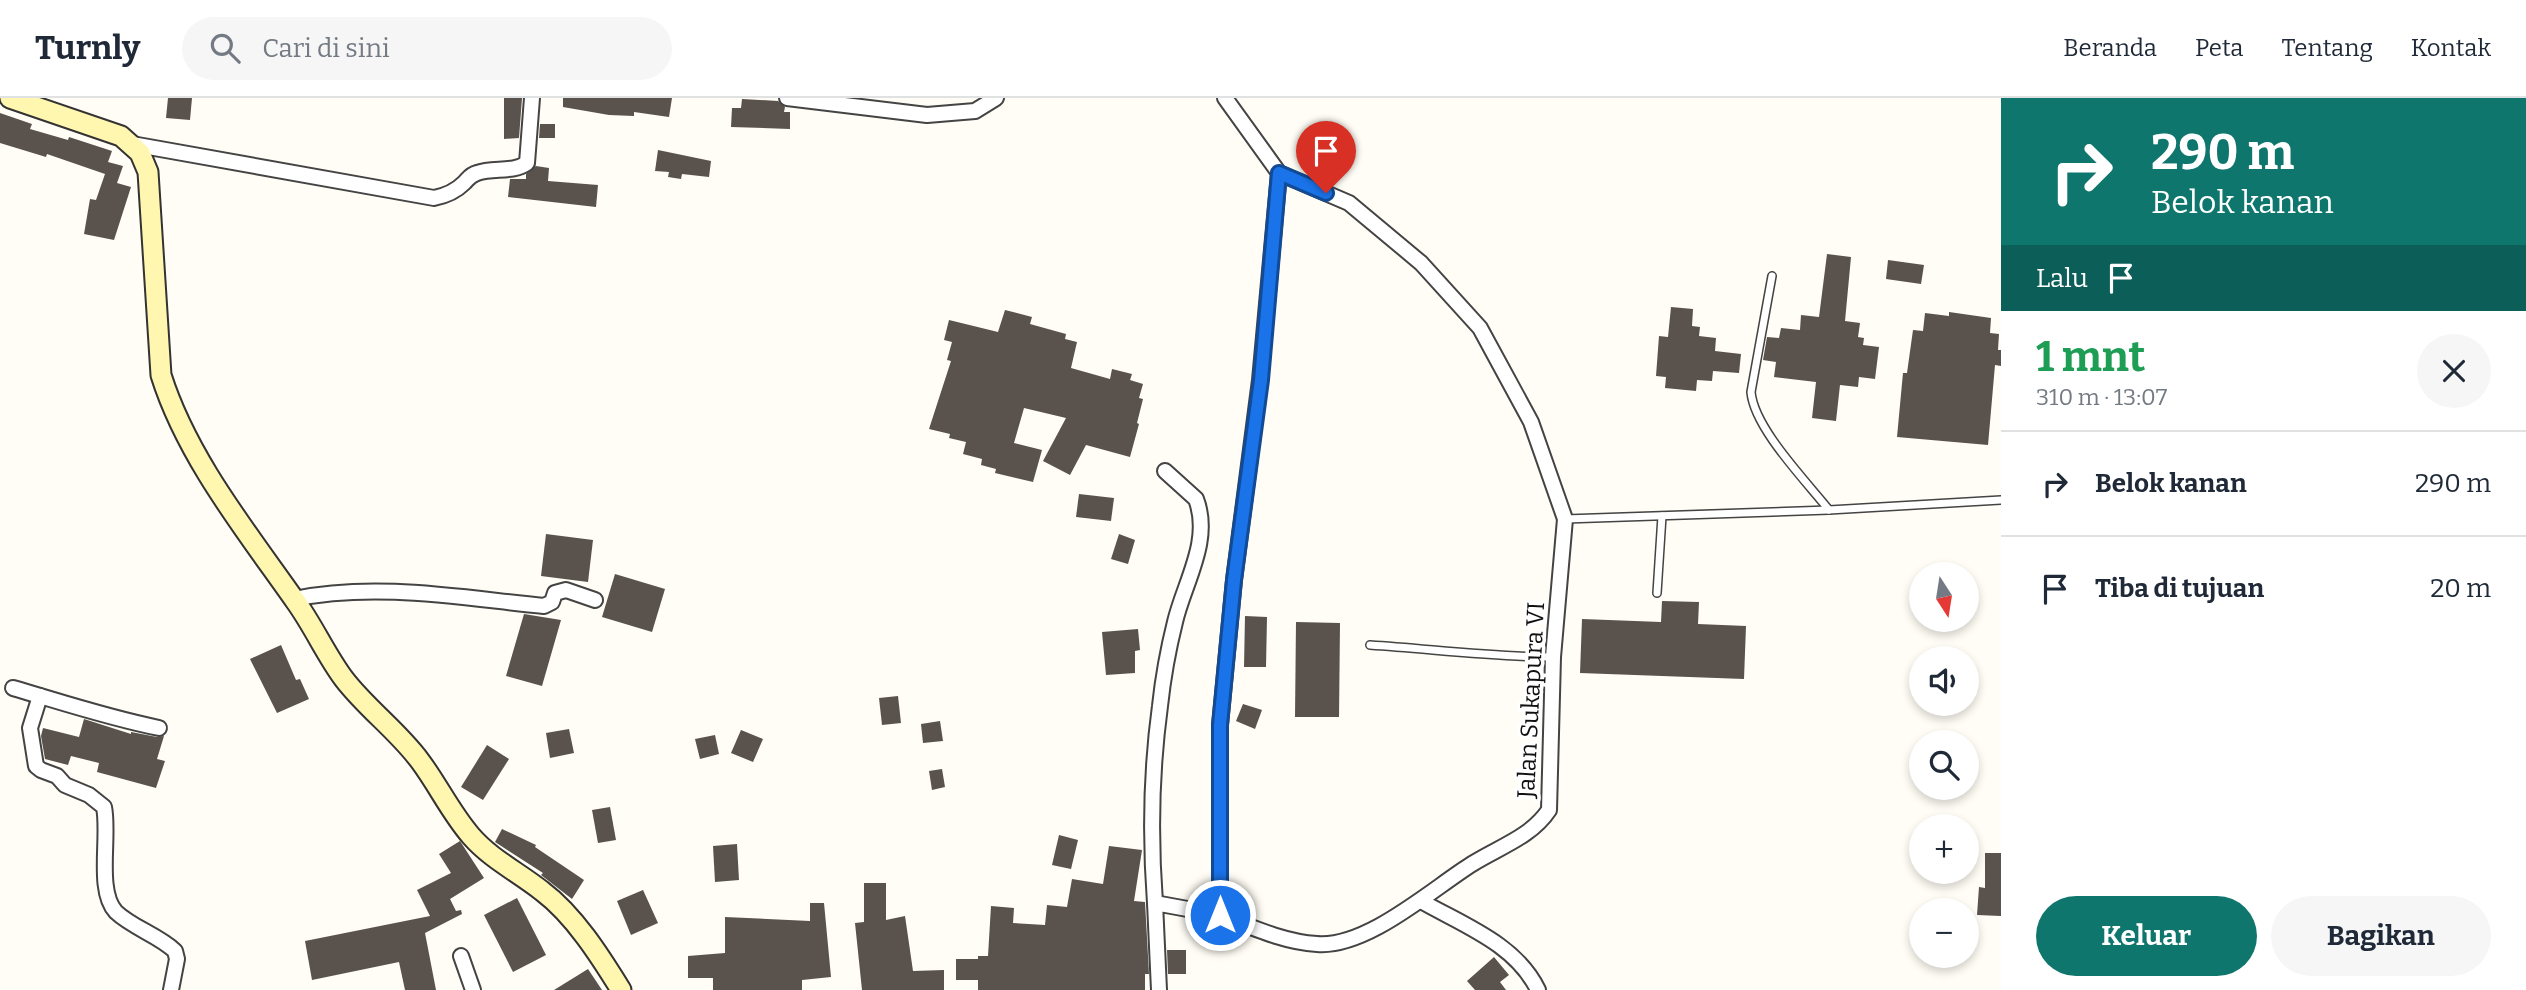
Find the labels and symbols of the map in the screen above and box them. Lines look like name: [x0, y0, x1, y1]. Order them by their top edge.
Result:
pin: [1296, 121, 1356, 193]
north arrow: [1909, 562, 1979, 632]
street label: Jalan Sukapura VI: [1512, 601, 1550, 800]
position arrow: [1183, 878, 1257, 952]

